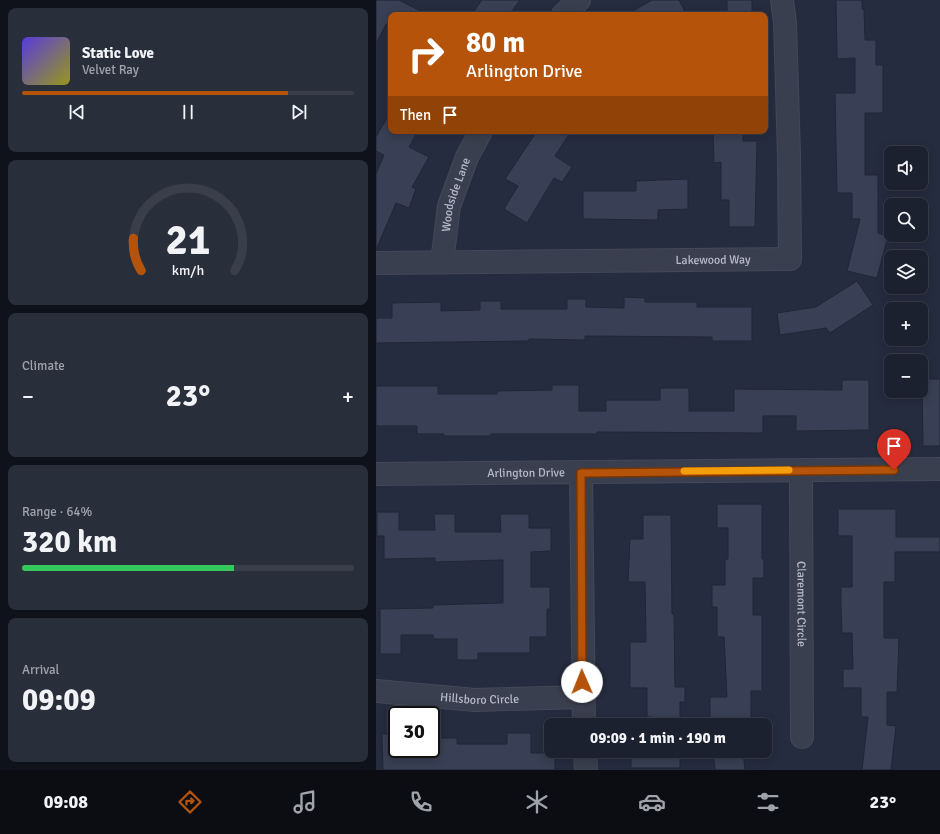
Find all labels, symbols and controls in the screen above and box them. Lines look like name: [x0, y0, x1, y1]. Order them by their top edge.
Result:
text: 80 m: [466, 26, 525, 60]
icon: right: [400, 28, 452, 80]
text: Static Love: [82, 44, 154, 62]
text: Arlington Drive: [466, 60, 583, 82]
text: Velvet Ray: [82, 62, 139, 78]
icon: previous: [66, 101, 88, 123]
icon: pause: [177, 101, 199, 123]
icon: next: [288, 101, 310, 123]
icon: arrive: [439, 104, 461, 126]
text: Then: [400, 106, 431, 124]
map controls: [884, 146, 928, 398]
button: sound: [884, 146, 928, 190]
street label: Woodside Lane: [439, 156, 474, 233]
button: search: [884, 198, 928, 242]
text: 21: [166, 214, 210, 265]
button: layers: [884, 250, 928, 294]
street label: Lakewood Way: [675, 252, 751, 268]
text: km/h: [172, 261, 204, 278]
button: +: [884, 302, 928, 346]
button: −: [884, 354, 928, 398]
text: Climate: [22, 358, 65, 374]
text: 23°: [166, 378, 210, 415]
text: −: [22, 383, 34, 410]
text: +: [342, 383, 354, 410]
pin: [877, 429, 911, 470]
icon: arrive: [883, 435, 905, 457]
street label: Arlington Drive: [487, 465, 565, 481]
text: Range · 64%: [22, 504, 92, 520]
text: 320 km: [22, 524, 117, 561]
street label: Claremont Circle: [793, 561, 809, 647]
position arrow: [561, 661, 603, 703]
text: Arrival: [22, 662, 59, 678]
text: 09:09: [22, 682, 96, 719]
street label: Hillsboro Circle: [439, 690, 519, 708]
speed limit sign: 30: [388, 706, 440, 758]
text: 09:09 · 1 min · 190 m: [590, 729, 726, 747]
icon: directions: [176, 788, 204, 816]
icon: music: [291, 788, 319, 816]
icon: phone: [407, 788, 435, 816]
icon: climate: [523, 788, 551, 816]
icon: car: [638, 788, 666, 816]
icon: filters: [754, 788, 782, 816]
text: 09:08: [44, 791, 88, 813]
text: 23°: [869, 791, 896, 813]

